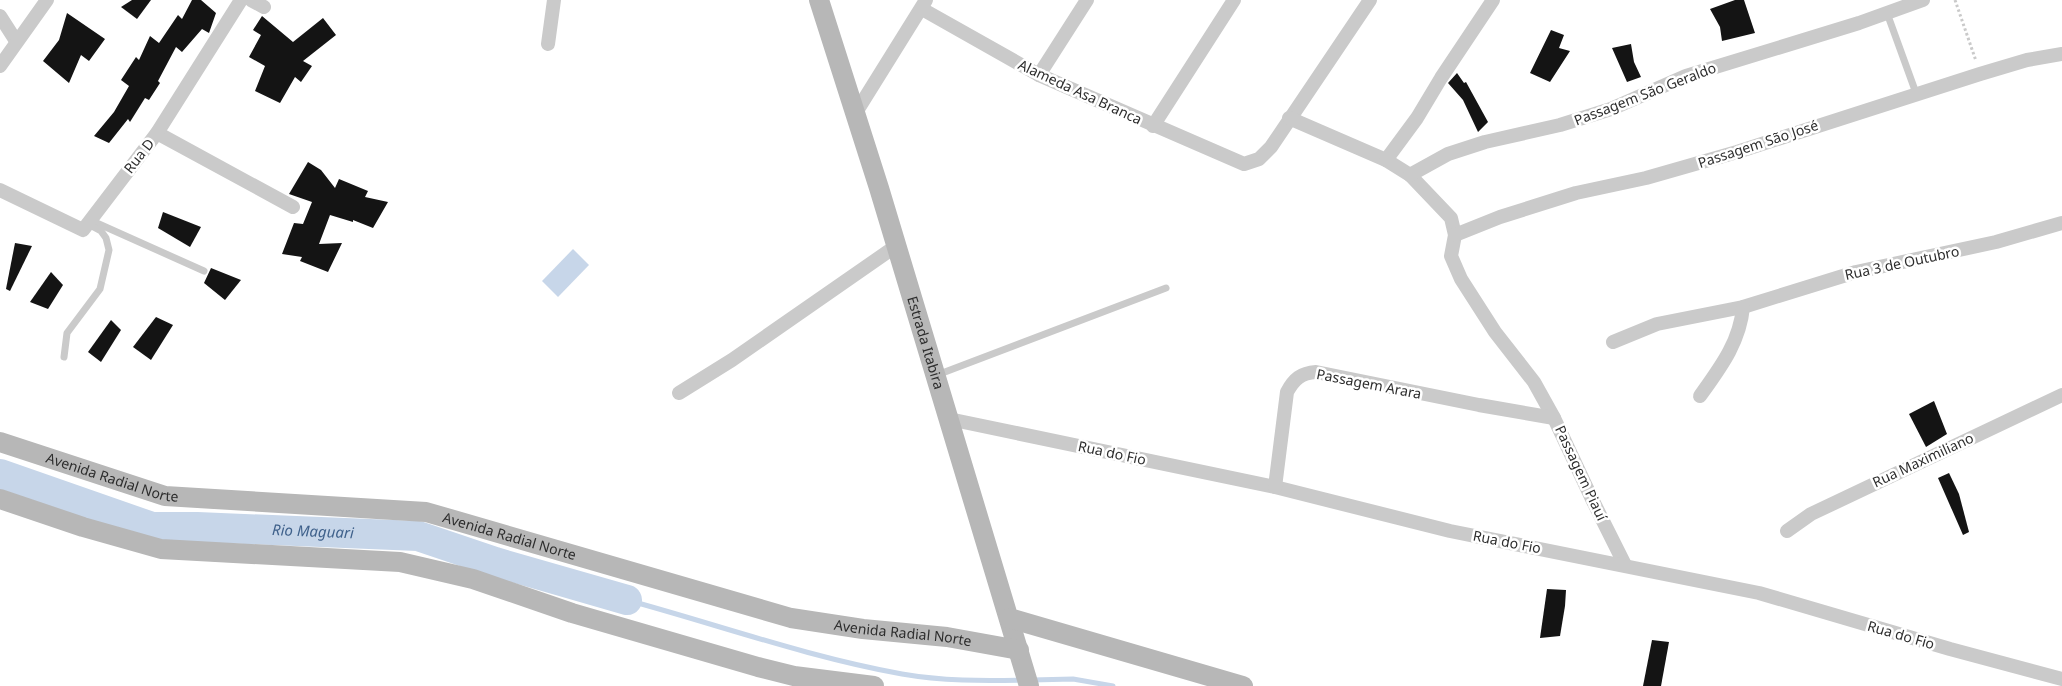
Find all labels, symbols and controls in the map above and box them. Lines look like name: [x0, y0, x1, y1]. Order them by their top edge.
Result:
street label: Alameda Asa Branca: [1015, 55, 1145, 129]
street label: Passagem São Geraldo: [1571, 58, 1719, 129]
street label: Passagem São José: [1695, 115, 1820, 172]
street label: Rua D: [119, 134, 158, 177]
street label: Rua 3 de Outubro: [1843, 241, 1961, 284]
street label: Estrada Itabira: [903, 294, 949, 392]
street label: Passagem Arara: [1315, 364, 1423, 403]
street label: Passagem Piauí: [1551, 422, 1612, 524]
street label: Rua Maximiliano: [1869, 428, 1976, 491]
street label: Rua do Fio: [1076, 436, 1148, 469]
street label: Avenida Radial Norte: [44, 448, 179, 506]
street label: Avenida Radial Norte: [441, 507, 579, 564]
water label: Rio Maguari: [272, 519, 355, 542]
street label: Rua do Fio: [1471, 526, 1543, 557]
street label: Avenida Radial Norte: [833, 615, 973, 650]
street label: Rua do Fio: [1865, 616, 1937, 653]

